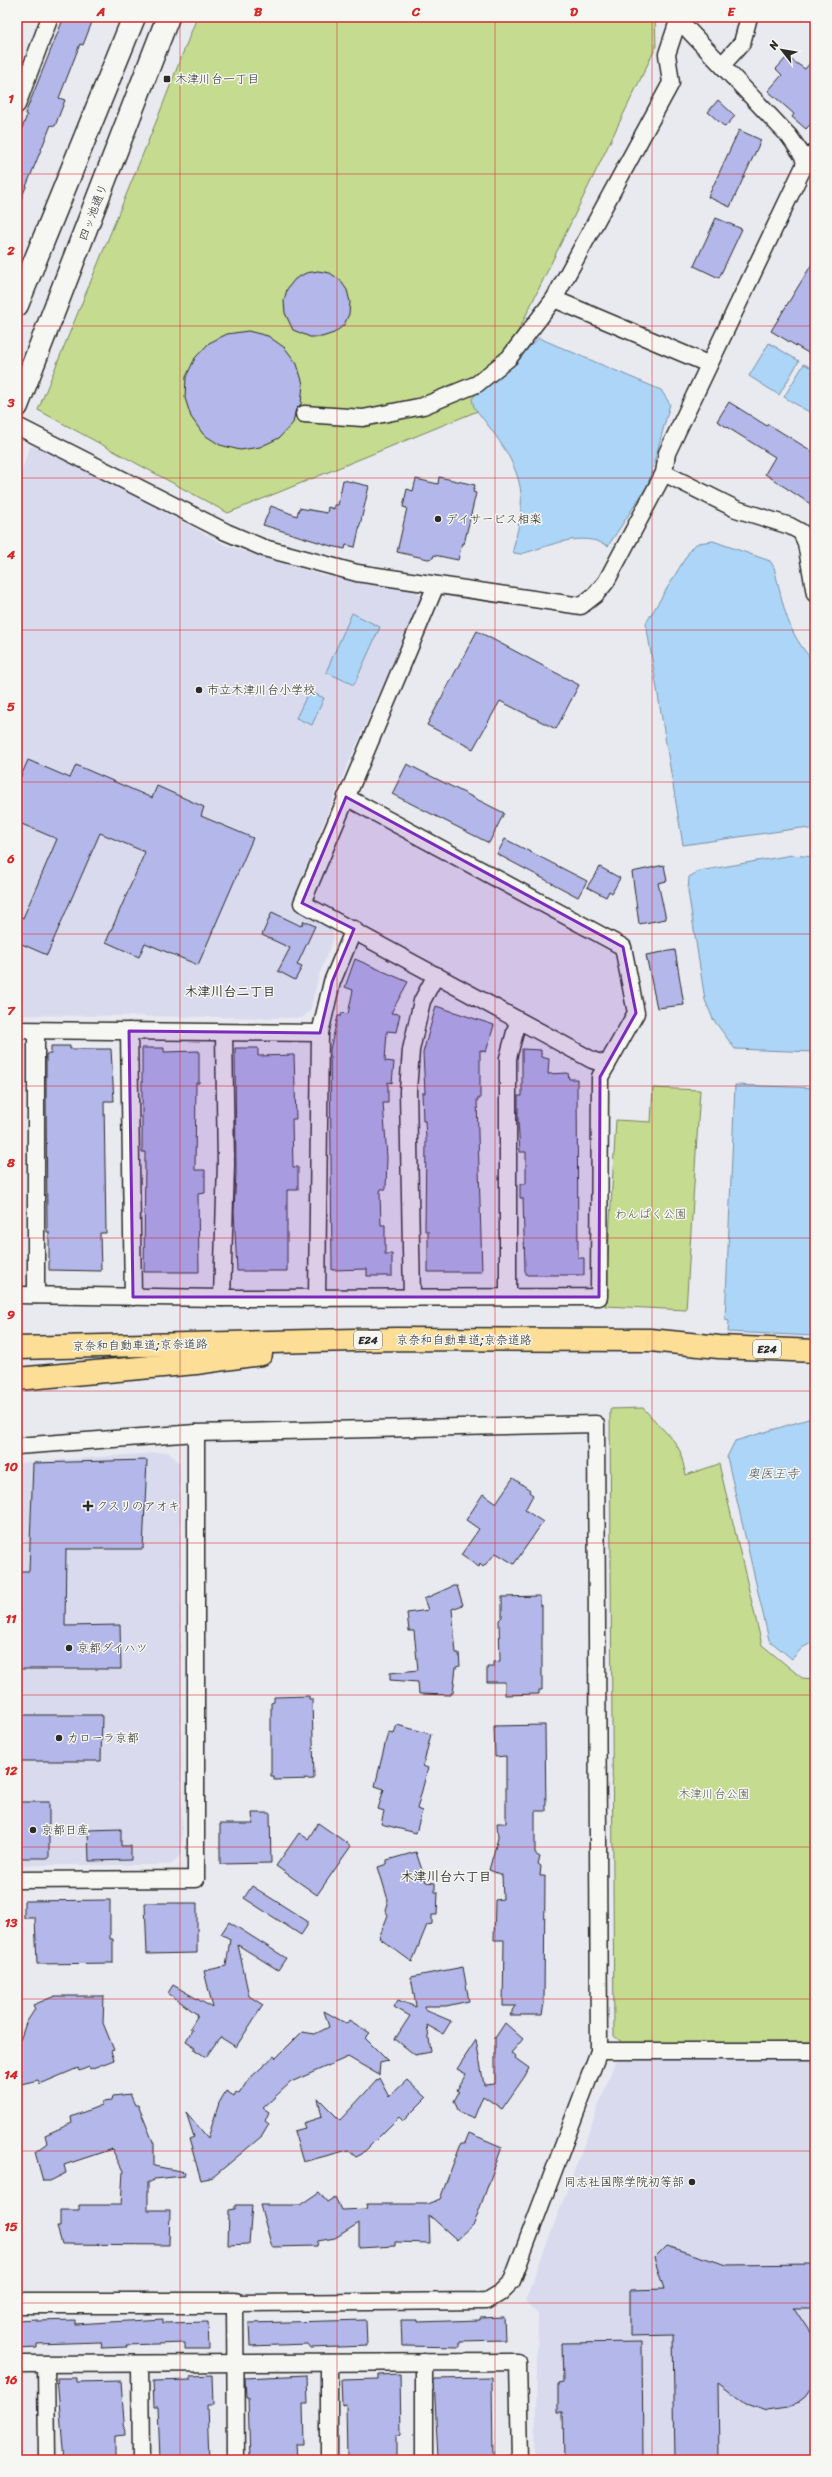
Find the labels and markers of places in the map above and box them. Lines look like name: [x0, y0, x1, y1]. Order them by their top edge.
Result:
place label: 木津川台一丁目: [175, 68, 259, 90]
marker: 木津川台一丁目: [162, 74, 172, 84]
place label: デイサービス相楽: [446, 508, 542, 530]
marker: デイサービス相楽: [433, 514, 443, 524]
place label: 市立木津川台小学校: [207, 679, 315, 701]
marker: 市立木津川台小学校: [194, 685, 204, 695]
place label: クスリのアオキ: [96, 1495, 180, 1517]
marker: クスリのアオキ: [83, 1501, 93, 1511]
place label: 京都ダイハツ: [77, 1637, 148, 1659]
marker: 京都ダイハツ: [64, 1643, 74, 1653]
place label: カローラ京都: [67, 1727, 139, 1749]
marker: カローラ京都: [54, 1733, 64, 1743]
place label: 京都日産: [41, 1819, 89, 1841]
marker: 京都日産: [28, 1825, 38, 1835]
place label: 同志社国際学院初等部: [564, 2171, 684, 2193]
marker: 同志社国際学院初等部: [687, 2177, 697, 2187]

